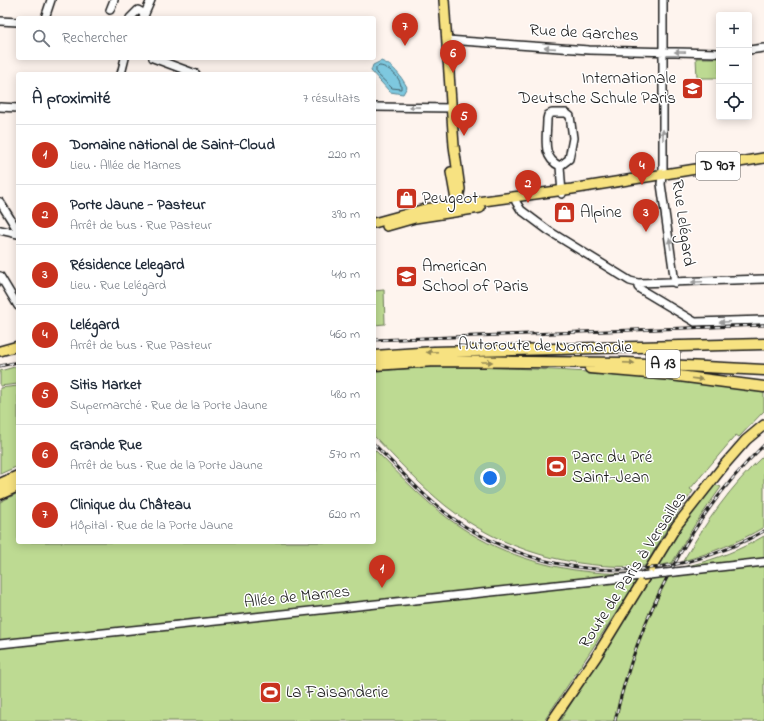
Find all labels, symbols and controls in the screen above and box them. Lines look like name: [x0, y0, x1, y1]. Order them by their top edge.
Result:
map controls: [716, 12, 752, 120]
button: +: [716, 12, 752, 48]
pin: 7: [392, 13, 418, 46]
search box: [16, 16, 376, 60]
street label: Rue de Garches: [529, 18, 639, 48]
icon: search: [30, 27, 52, 49]
text: Rechercher: [62, 27, 127, 49]
pin: 6: [440, 40, 466, 73]
one-way arrow: [544, 44, 556, 51]
button: −: [716, 48, 752, 84]
one-way arrow: [673, 49, 686, 55]
place label: Internationale Deutsche Schule Paris: [517, 66, 676, 111]
school or university icon: Internationale Deutsche Schule Paris: [679, 75, 705, 101]
button: locate: [716, 84, 752, 120]
text: À proximité: [32, 86, 110, 111]
text: 7 résultats: [303, 89, 360, 108]
pin: 5: [451, 103, 477, 136]
one-way arrow: [407, 104, 420, 110]
one-way arrow: [660, 128, 666, 141]
text: Domaine national de Saint-Cloud: [70, 134, 275, 156]
text: 1: [43, 145, 47, 164]
text: 220 m: [328, 145, 360, 164]
pin: 4: [629, 152, 655, 185]
road number: D 907: [696, 152, 740, 180]
text: Lieu · Allée de Marnes: [70, 156, 181, 175]
pin: 2: [515, 170, 541, 203]
street label: Rue Lelégard: [663, 178, 701, 269]
shop icon: Peugeot: [394, 185, 420, 211]
place label: Peugeot: [422, 186, 478, 213]
text: Porte Jaune - Pasteur: [70, 194, 205, 216]
shop icon: Alpine: [551, 199, 577, 225]
pin: 3: [633, 199, 659, 232]
place label: Alpine: [580, 200, 622, 225]
text: 2: [42, 205, 48, 224]
text: 390 m: [332, 205, 360, 224]
text: Arrêt de bus · Rue Pasteur: [70, 216, 212, 235]
one-way arrow: [667, 238, 673, 250]
text: Résidence Lelegard: [70, 254, 184, 276]
place label: American School of Paris: [422, 254, 529, 299]
school or university icon: American School of Paris: [393, 263, 419, 289]
text: 3: [42, 265, 48, 284]
text: 410 m: [332, 265, 360, 284]
text: Lieu · Rue Lelégard: [70, 276, 166, 295]
one-way arrow: [690, 279, 703, 285]
text: Lelégard: [70, 314, 119, 336]
one-way arrow: [719, 318, 731, 325]
text: 4: [42, 325, 48, 344]
text: 460 m: [330, 325, 360, 344]
street label: Autoroute de Normandie: [458, 332, 633, 360]
text: Arrêt de bus · Rue Pasteur: [70, 336, 212, 355]
one-way arrow: [425, 349, 438, 355]
road number: A 13: [646, 350, 680, 378]
one-way arrow: [481, 359, 494, 365]
one-way arrow: [623, 360, 636, 366]
text: Sitis Market: [70, 374, 142, 396]
one-way arrow: [691, 376, 703, 382]
text: 5: [41, 385, 49, 404]
text: 480 m: [331, 385, 360, 404]
text: Supermarché · Rue de la Porte Jaune: [70, 396, 267, 415]
text: Grande Rue: [70, 434, 142, 456]
text: 6: [42, 445, 48, 464]
text: 570 m: [328, 445, 360, 464]
place label: Parc du Pré Saint-Jean: [572, 445, 653, 490]
sports icon: Parc du Pré Saint-Jean: [544, 454, 570, 480]
text: Arrêt de bus · Rue de la Porte Jaune: [70, 456, 263, 475]
your location: [480, 468, 500, 488]
street label: Route de Paris à Versailles: [573, 487, 693, 653]
text: Clinique du Château: [70, 494, 191, 516]
text: 7: [42, 505, 48, 524]
text: 620 m: [329, 505, 360, 524]
text: Hôpital · Rue de la Porte Jaune: [70, 516, 233, 535]
pin: 1: [369, 555, 395, 588]
street label: Allée de Marnes: [243, 579, 351, 615]
sports icon: La Faisanderie: [257, 679, 283, 705]
place label: La Faisanderie: [286, 680, 389, 705]

